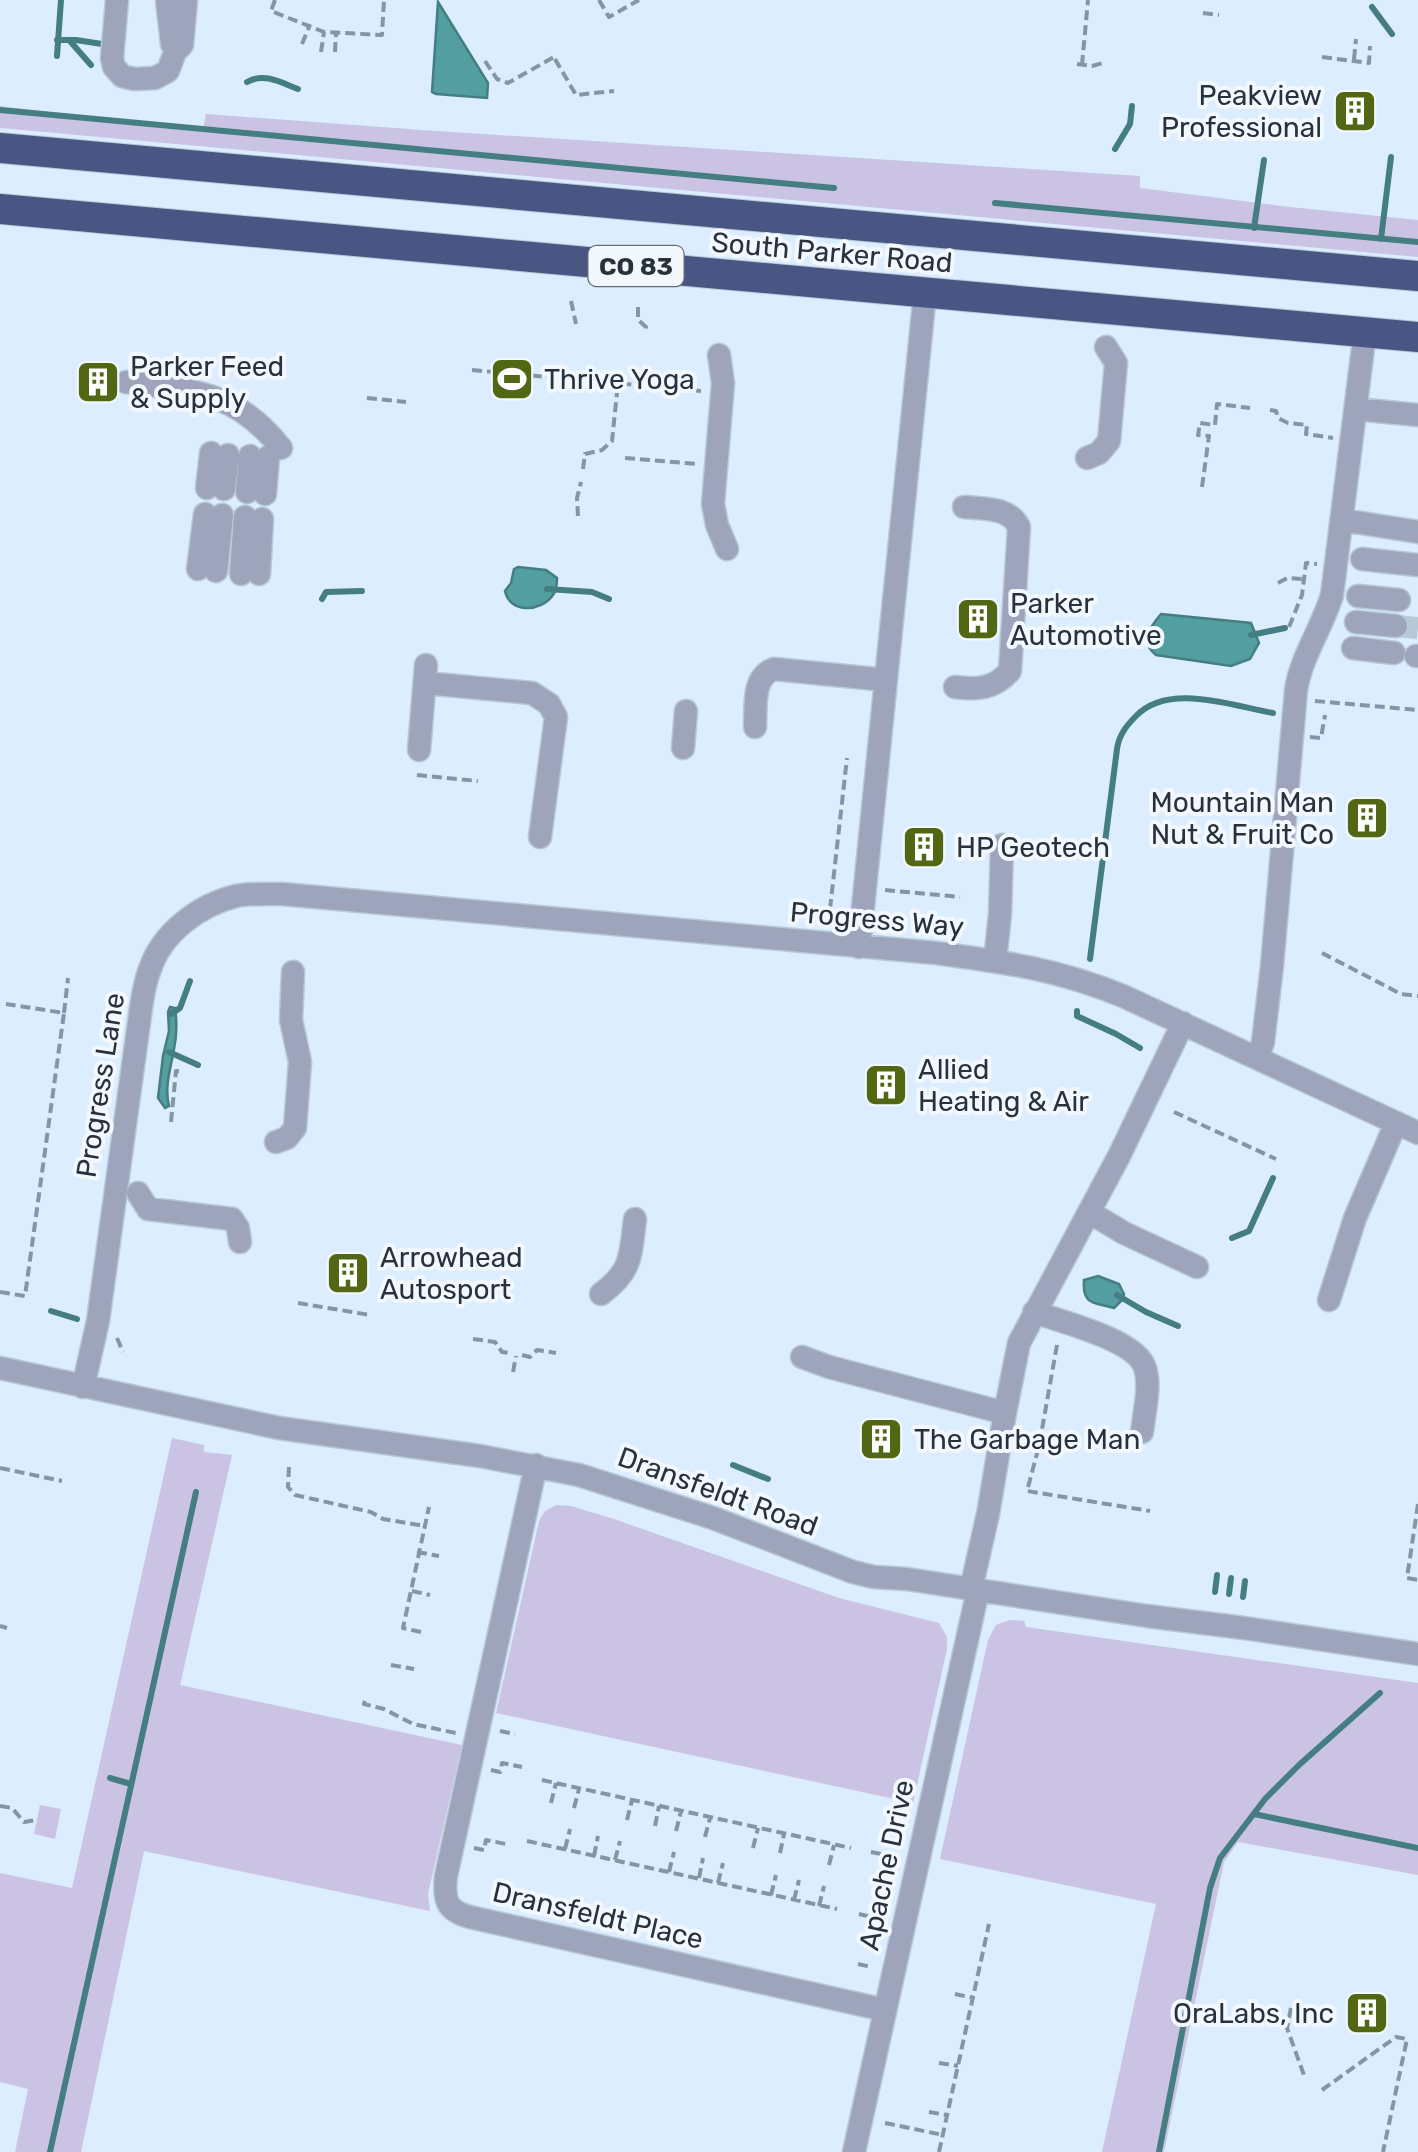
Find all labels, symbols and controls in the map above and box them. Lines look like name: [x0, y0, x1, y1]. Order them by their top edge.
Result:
place label: Peakview Professional: [1161, 79, 1322, 144]
building icon: Peakview Professional: [1332, 88, 1378, 134]
street label: South Parker Road: [710, 226, 954, 279]
road number: CO 83: [588, 246, 684, 286]
place label: Parker Feed & Supply: [130, 350, 284, 415]
sports icon: Thrive Yoga: [489, 356, 535, 402]
building icon: Parker Feed & Supply: [75, 359, 121, 405]
place label: Thrive Yoga: [544, 363, 695, 396]
place label: Parker Automotive: [1010, 587, 1162, 652]
building icon: Parker Automotive: [955, 596, 1001, 642]
place label: Mountain Man Nut & Fruit Co: [1150, 786, 1334, 851]
building icon: Mountain Man Nut & Fruit Co: [1344, 795, 1390, 841]
building icon: HP Geotech: [901, 824, 947, 870]
place label: HP Geotech: [956, 831, 1110, 864]
street label: Progress Way: [789, 895, 965, 944]
street label: Progress Lane: [70, 990, 131, 1180]
place label: Allied Heating & Air: [918, 1053, 1089, 1118]
building icon: Allied Heating & Air: [863, 1062, 909, 1108]
place label: Arrowhead Autosport: [380, 1241, 523, 1306]
building icon: Arrowhead Autosport: [325, 1250, 371, 1296]
building icon: The Garbage Man: [858, 1416, 904, 1462]
place label: The Garbage Man: [914, 1423, 1140, 1456]
street label: Dransfeldt Road: [613, 1440, 822, 1543]
street label: Apache Drive: [852, 1777, 921, 1953]
street label: Dransfeldt Place: [489, 1875, 706, 1956]
building icon: OraLabs, Inc: [1344, 1990, 1390, 2036]
place label: OraLabs, Inc: [1173, 1997, 1334, 2030]

